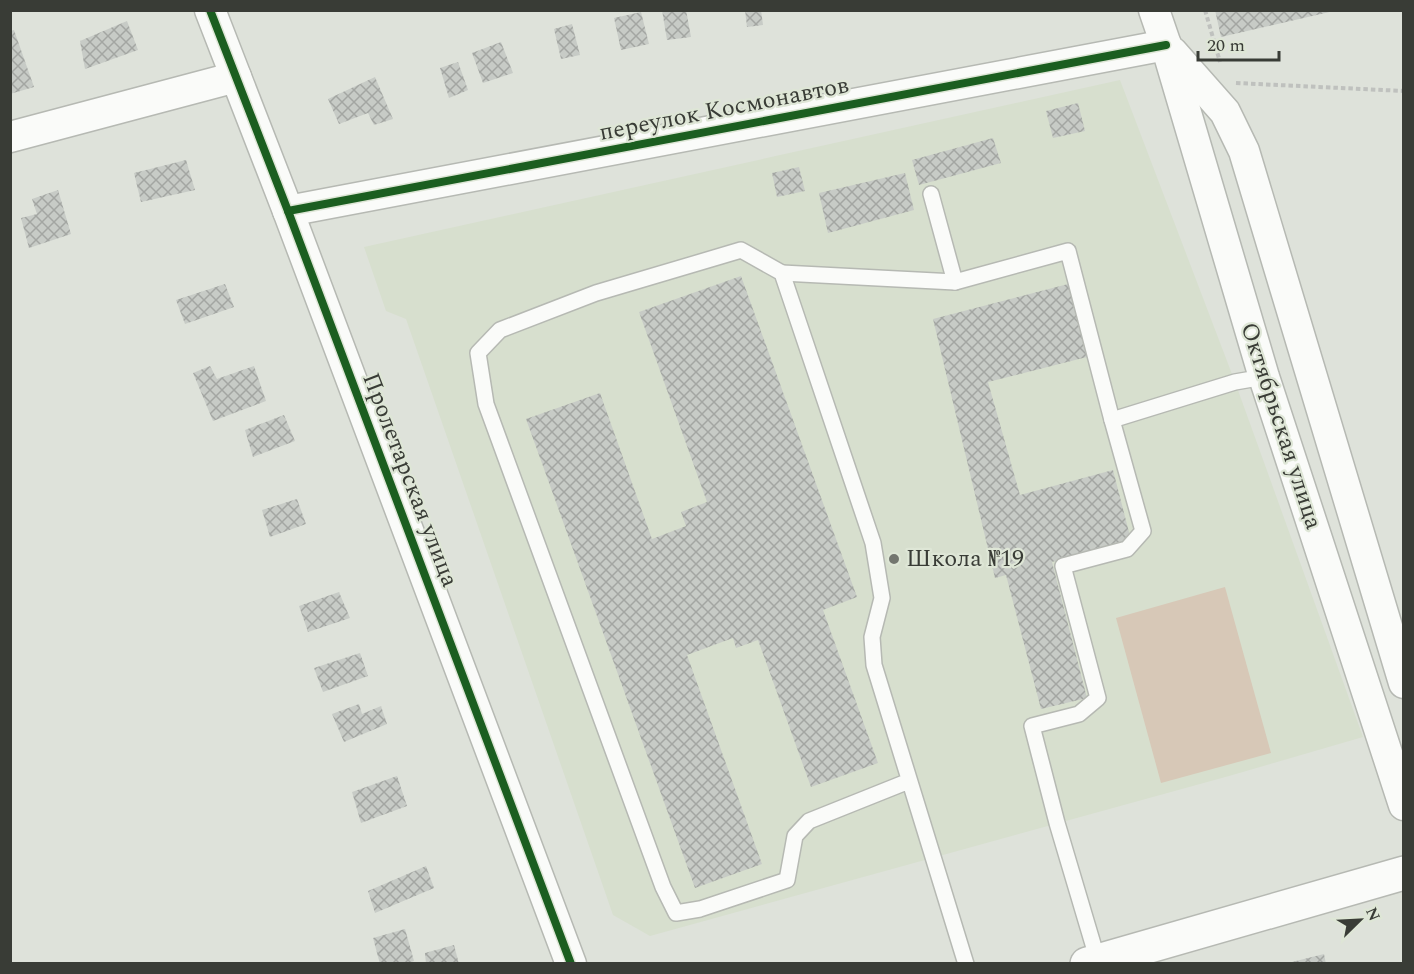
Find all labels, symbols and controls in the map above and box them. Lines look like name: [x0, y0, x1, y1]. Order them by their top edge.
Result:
scale bar: [1198, 24, 1279, 62]
text: 20 m: [1207, 32, 1245, 59]
street label: переулок Космонавтов: [596, 67, 852, 151]
street label: Октябрьская улица: [1231, 318, 1332, 534]
street label: Пролетарская улица: [353, 368, 468, 593]
place label: Школа №19: [906, 541, 1024, 577]
marker: Школа №19: [887, 552, 901, 566]
north arrow: [1330, 890, 1390, 950]
text: N: [1359, 903, 1386, 925]

